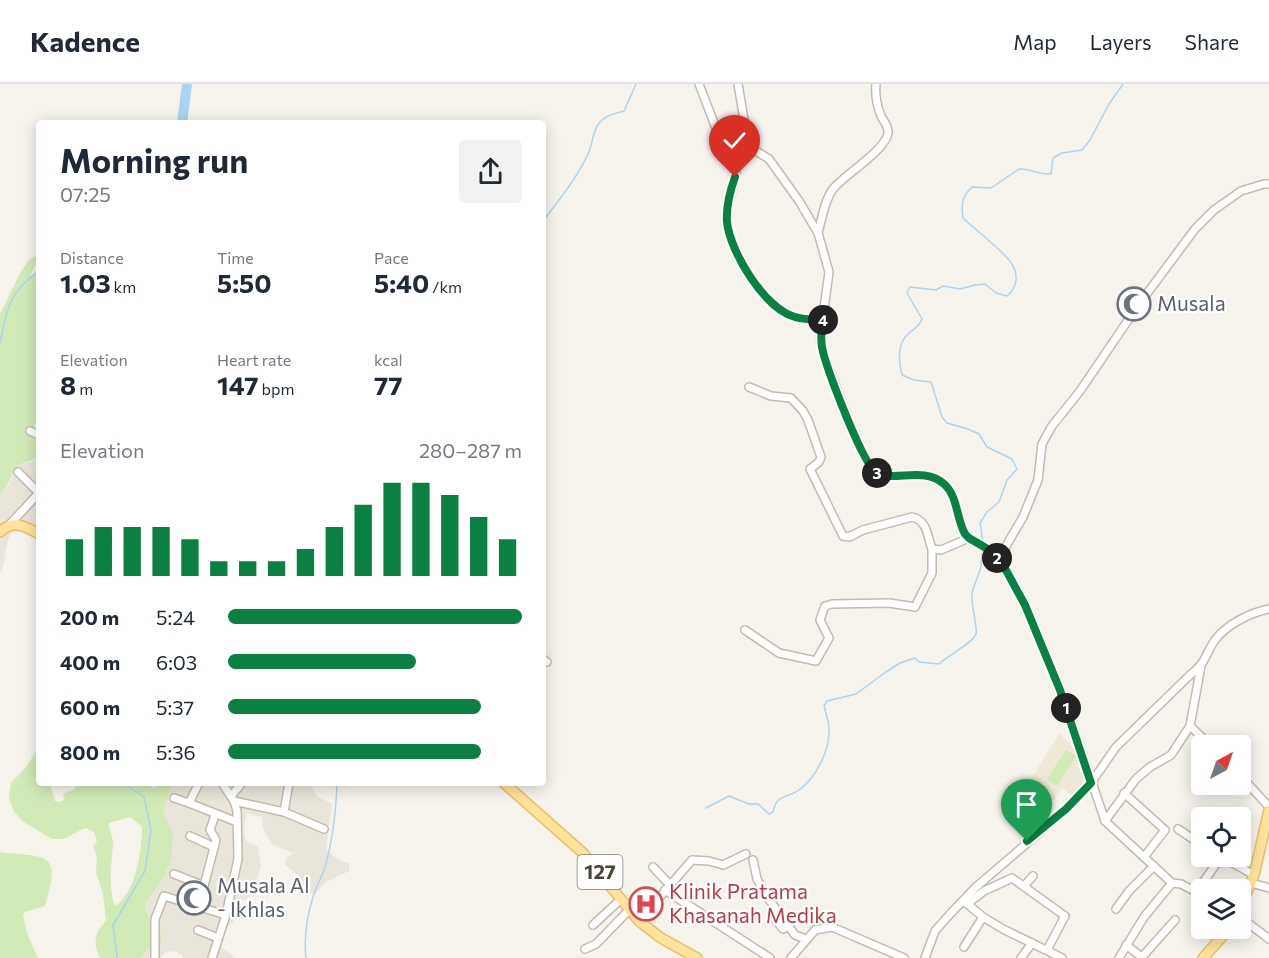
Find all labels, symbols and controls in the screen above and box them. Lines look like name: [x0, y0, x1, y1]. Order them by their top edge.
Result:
text: Kadence: [30, 24, 140, 58]
text: Map: [1013, 29, 1057, 54]
text: Layers: [1090, 29, 1152, 54]
text: Share: [1185, 29, 1239, 54]
pin: [709, 115, 760, 177]
icon: check: [718, 124, 751, 157]
text: Morning run: [60, 139, 248, 180]
button: share: [459, 140, 522, 203]
text: 07:25: [60, 182, 111, 206]
text: Distance: [60, 248, 124, 267]
text: Time: [217, 248, 254, 267]
text: Pace: [374, 248, 409, 267]
text: 1.03: [60, 267, 111, 298]
text: 5:50: [217, 267, 271, 298]
text: 5:40: [374, 267, 429, 298]
text: km: [111, 277, 136, 296]
text: /km: [429, 277, 462, 296]
mosque icon: Musala: [1116, 286, 1152, 322]
place label: Musala: [1157, 290, 1226, 315]
pin: 4: [808, 305, 838, 335]
text: 4: [818, 310, 828, 329]
text: Elevation: [60, 350, 128, 369]
text: Heart rate: [217, 350, 291, 369]
text: kcal: [374, 350, 403, 369]
text: 8: [60, 369, 76, 400]
text: 147: [217, 369, 258, 400]
text: 77: [374, 369, 403, 400]
text: m: [76, 379, 93, 398]
text: bpm: [258, 379, 294, 398]
text: Elevation: [60, 438, 145, 462]
text: 280–287 m: [419, 438, 522, 462]
pin: 3: [862, 458, 892, 488]
text: 3: [872, 463, 882, 482]
pin: 2: [982, 543, 1012, 573]
text: 2: [992, 548, 1002, 567]
text: 200 m: [60, 605, 119, 629]
text: 5:24: [156, 605, 195, 629]
text: 400 m: [60, 650, 120, 674]
text: 6:03: [156, 650, 197, 674]
pin: 1: [1051, 693, 1081, 723]
text: 600 m: [60, 695, 120, 719]
text: 5:37: [156, 695, 194, 719]
text: 1: [1062, 698, 1070, 717]
north arrow: [1191, 735, 1251, 795]
map controls: [1191, 735, 1251, 939]
text: 800 m: [60, 740, 120, 764]
text: 5:36: [156, 740, 196, 764]
pin: [1001, 779, 1052, 841]
icon: arrive: [1010, 788, 1043, 821]
button: locate: [1191, 807, 1251, 867]
road number: 127: [578, 855, 622, 889]
place label: Musala Al - Ikhlas: [217, 872, 309, 921]
place label: Klinik Pratama Khasanah Medika: [669, 878, 837, 927]
button: layers: [1191, 879, 1251, 939]
mosque icon: Musala Al - Ikhlas: [176, 880, 212, 916]
hospital icon: Klinik Pratama Khasanah Medika: [628, 886, 664, 922]

